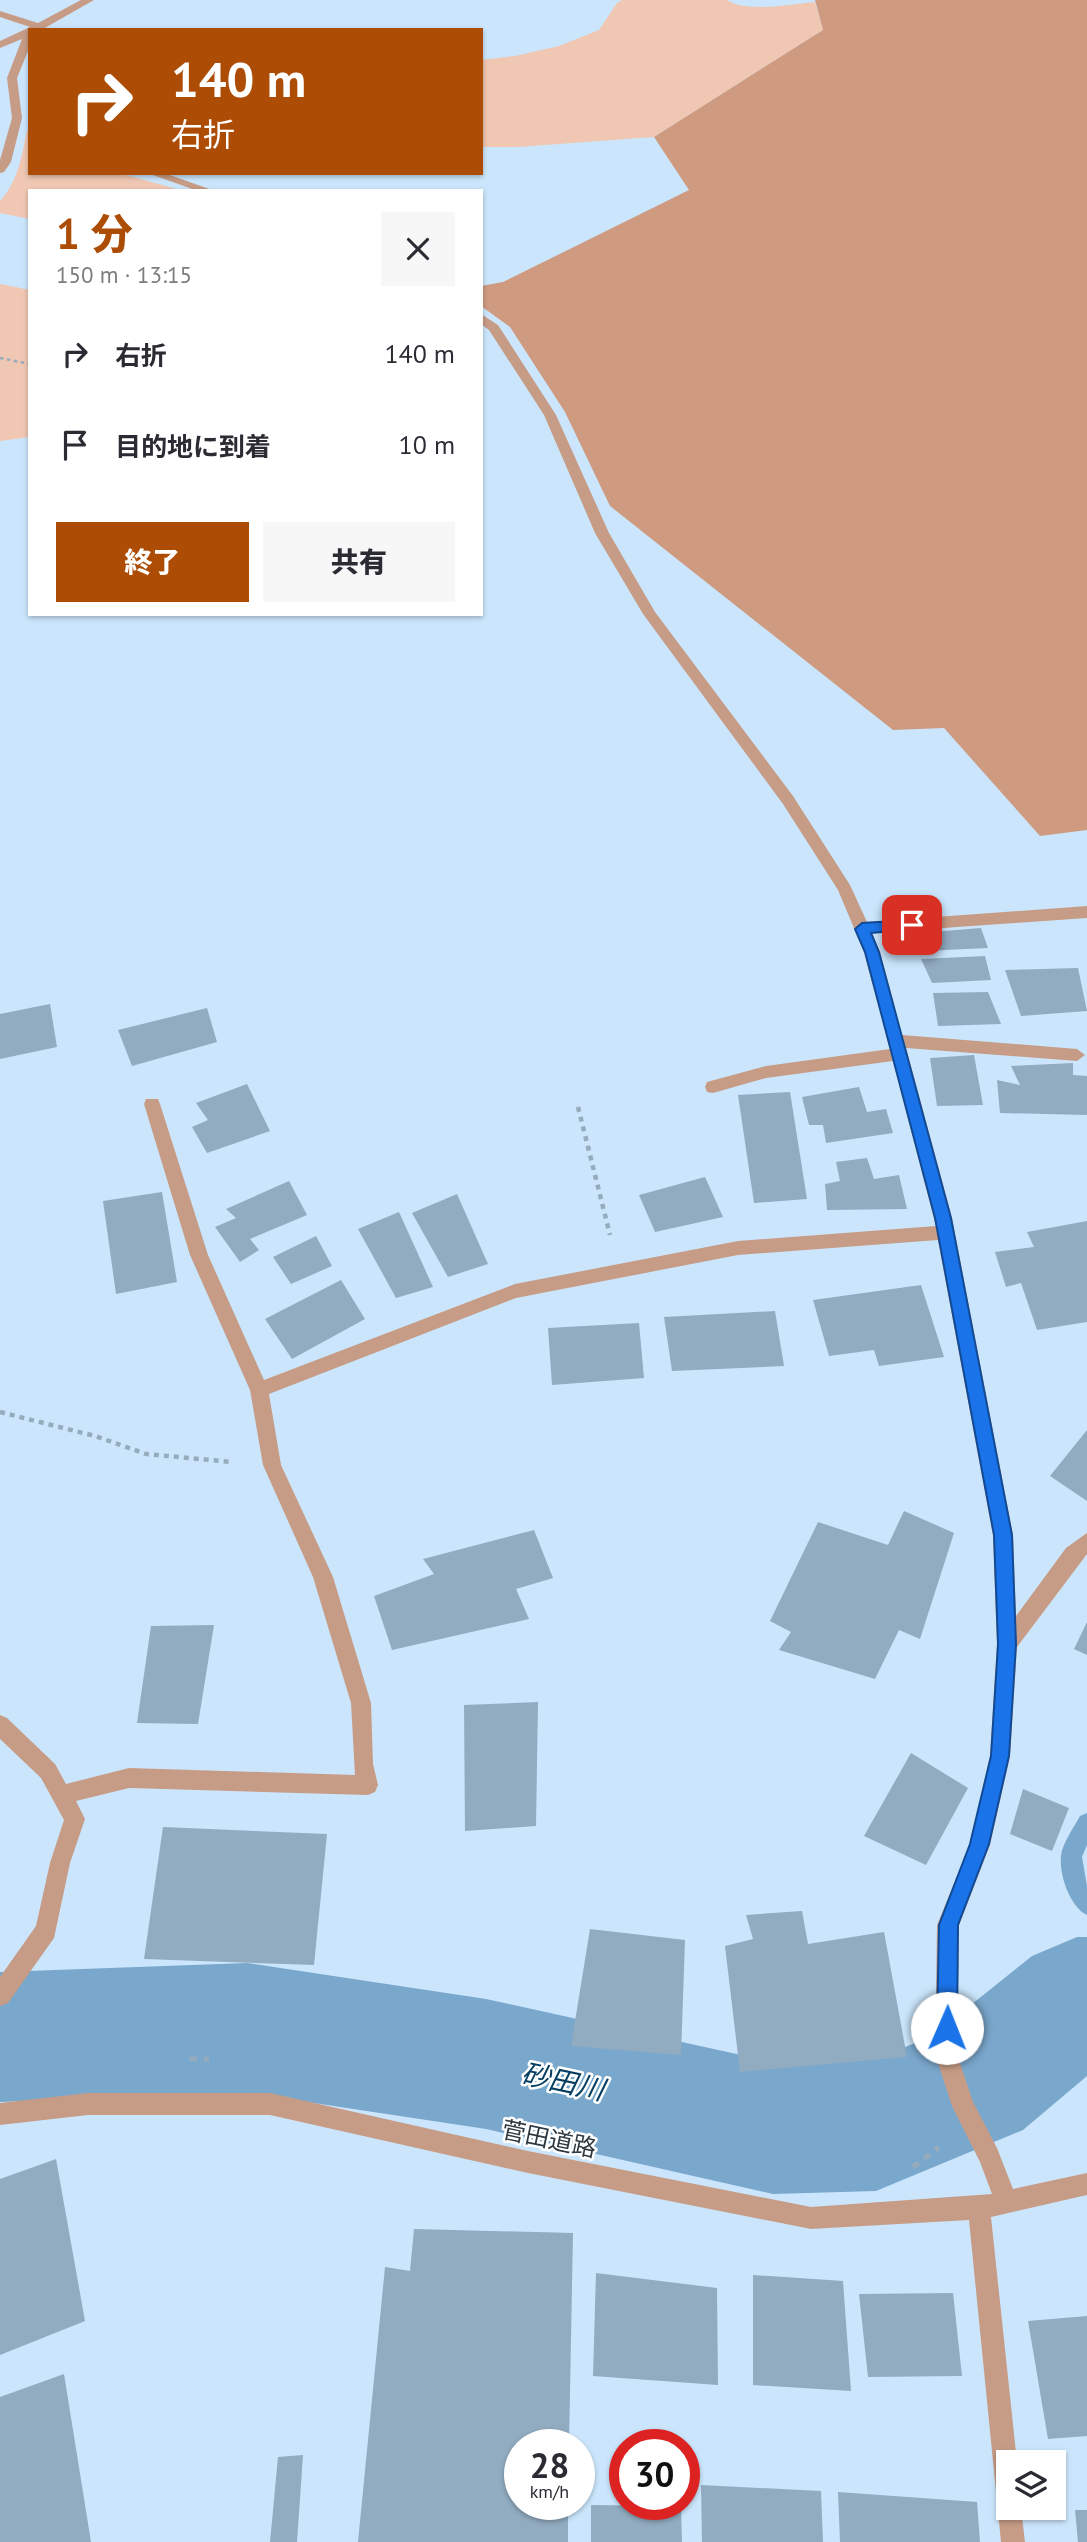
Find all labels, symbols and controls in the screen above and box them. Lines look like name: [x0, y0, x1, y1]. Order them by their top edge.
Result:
text: 140 m: [171, 47, 306, 111]
icon: right: [56, 56, 147, 147]
text: 右折: [171, 113, 235, 155]
text: 1 分: [56, 206, 132, 261]
button: close: [381, 212, 455, 286]
text: 150 m · 13:15: [56, 260, 192, 289]
icon: right: [56, 335, 94, 373]
text: 140 m: [384, 337, 455, 370]
text: 右折: [115, 339, 167, 372]
icon: arrive: [56, 426, 94, 464]
text: 10 m: [399, 428, 455, 461]
text: 目的地に到着: [115, 430, 271, 463]
button: 終了: [56, 522, 249, 602]
button: 共有: [263, 522, 455, 602]
pin: [882, 895, 942, 955]
icon: arrive: [893, 906, 931, 944]
position arrow: [910, 1991, 984, 2065]
water label: 砂田川: [518, 2054, 611, 2108]
street label: 菅田道路: [499, 2114, 599, 2164]
speed limit sign: 30: [609, 2429, 700, 2520]
text: 28: [530, 2442, 569, 2488]
map controls: [996, 2450, 1066, 2520]
button: layers: [996, 2450, 1066, 2520]
text: km/h: [530, 2480, 569, 2503]

